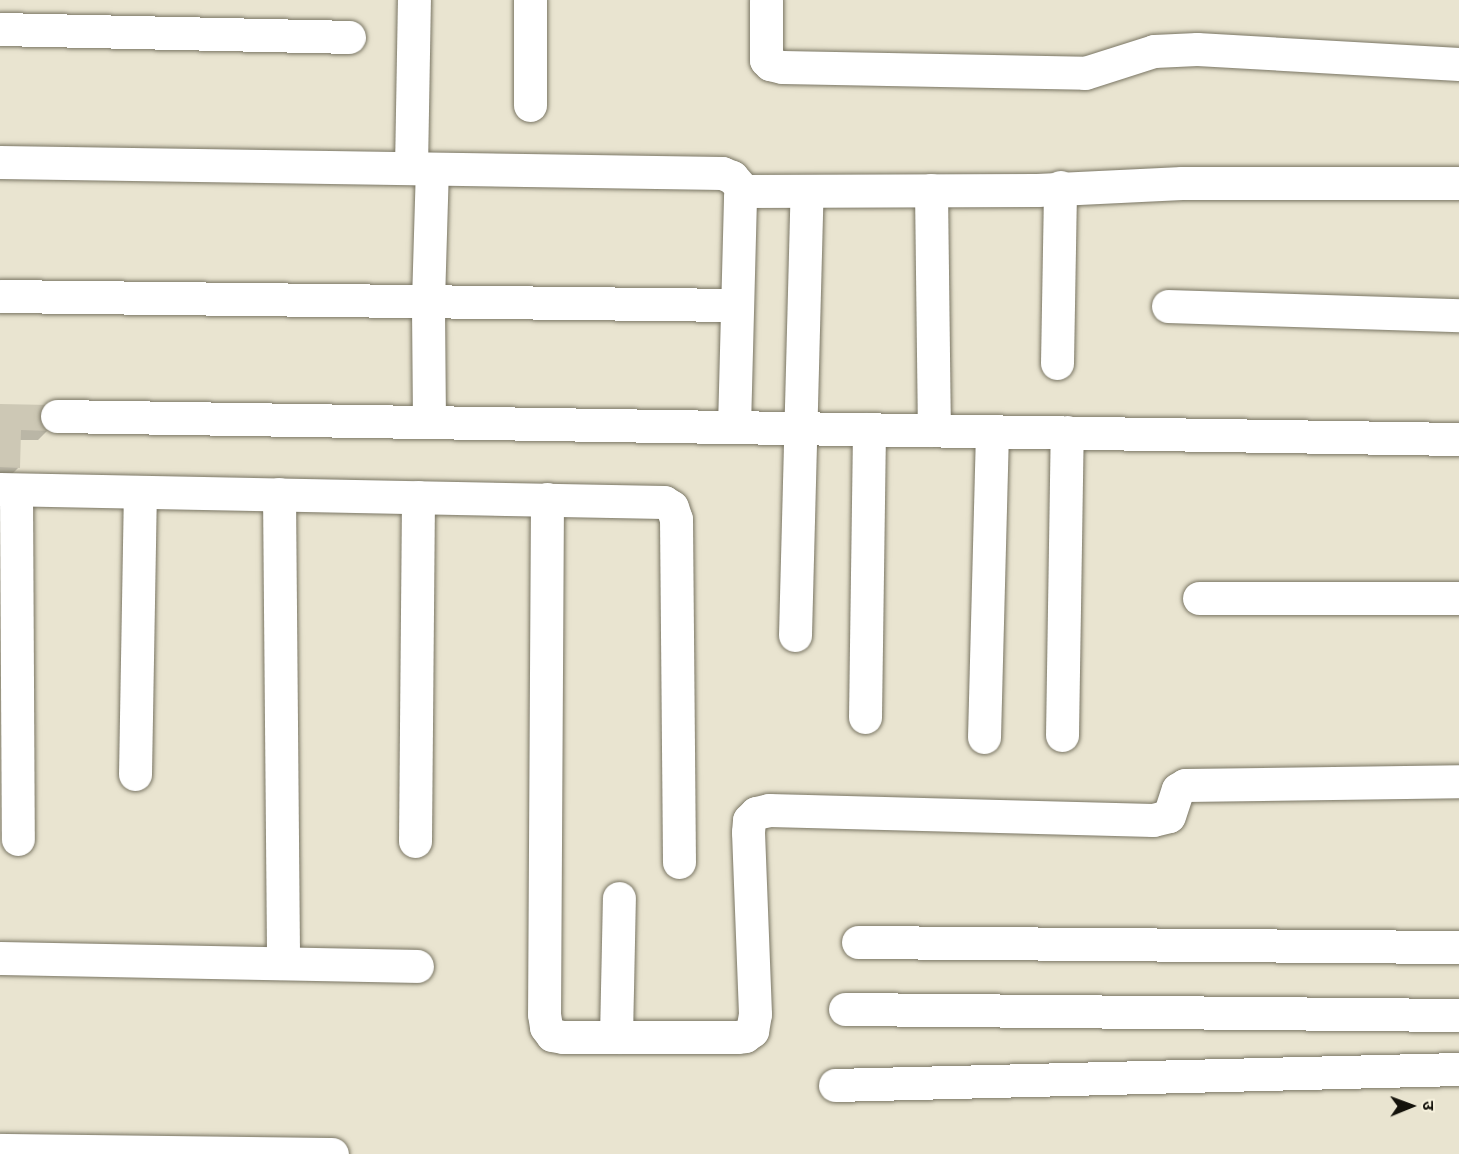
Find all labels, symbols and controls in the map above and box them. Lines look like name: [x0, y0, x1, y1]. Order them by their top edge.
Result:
north arrow: [1381, 1076, 1441, 1136]
text: उ: [1419, 1101, 1439, 1111]

